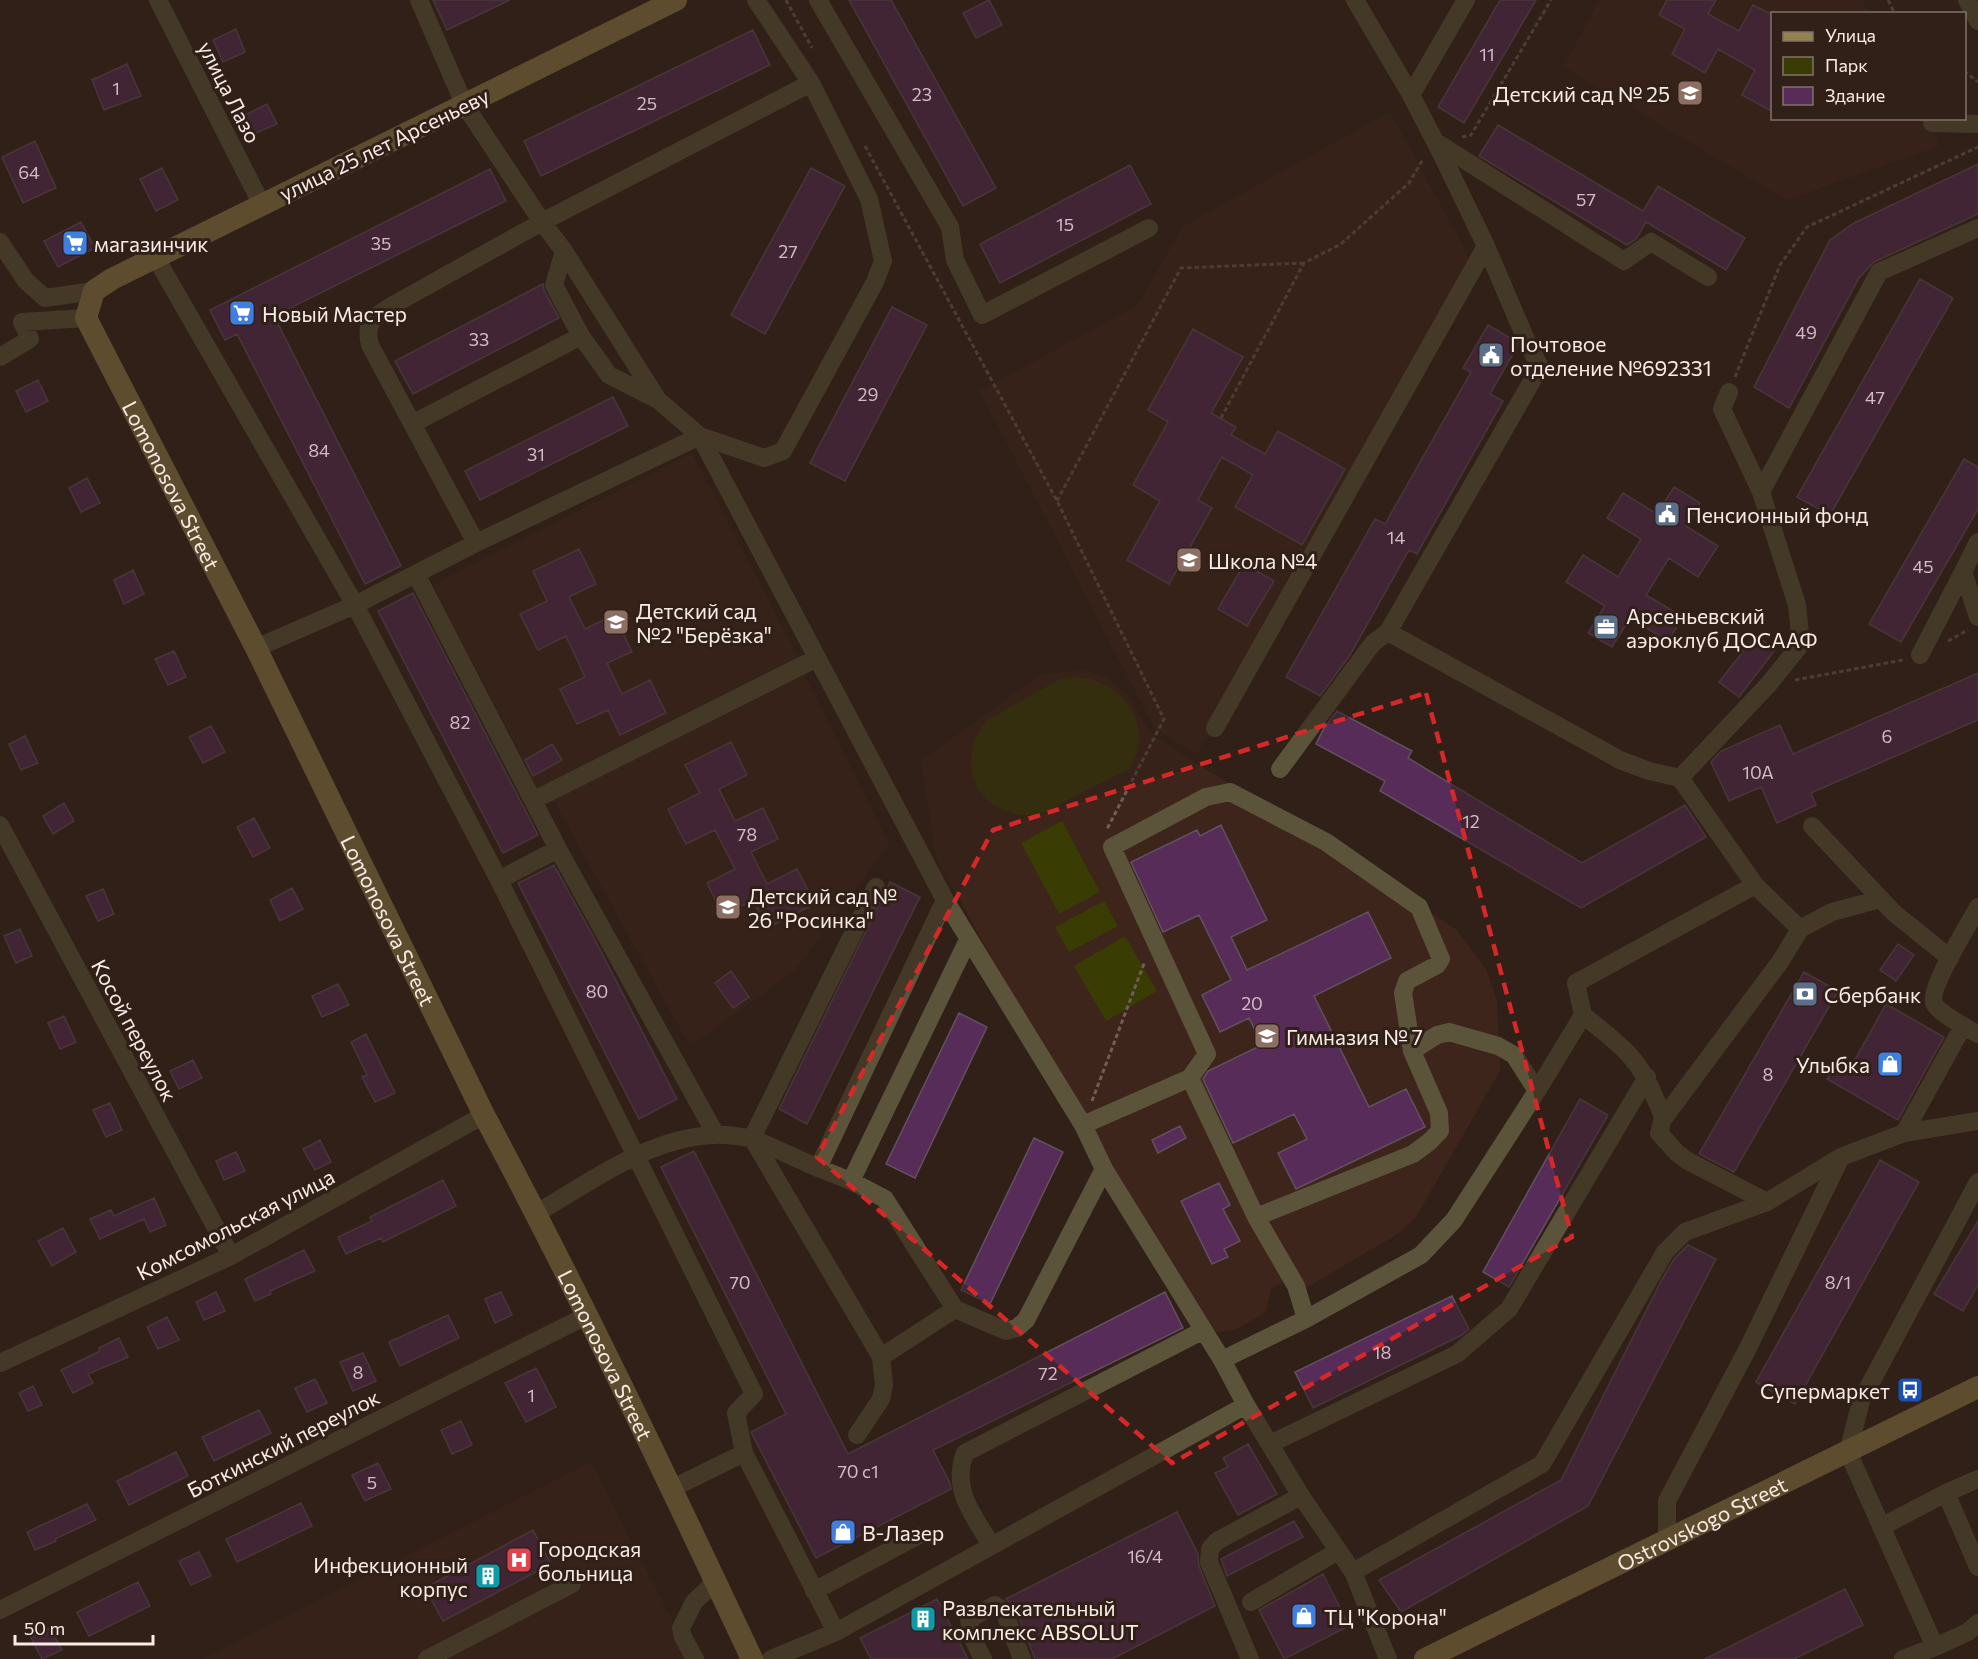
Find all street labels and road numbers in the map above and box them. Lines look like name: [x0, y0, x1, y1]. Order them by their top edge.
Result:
street label: улица Лазо: [194, 37, 266, 147]
street label: улица 25 лет Арсеньеву: [275, 82, 493, 206]
street label: Lomonosova Street: [118, 396, 226, 574]
street label: Lomonosova Street: [337, 831, 441, 1009]
street label: Косой переулок: [87, 955, 183, 1105]
street label: Комсомольская улица: [132, 1163, 338, 1285]
street label: Lomonosova Street: [554, 1265, 659, 1444]
street label: Боткинский переулок: [183, 1384, 383, 1502]
street label: Ostrovskogo Street: [1612, 1471, 1791, 1575]

